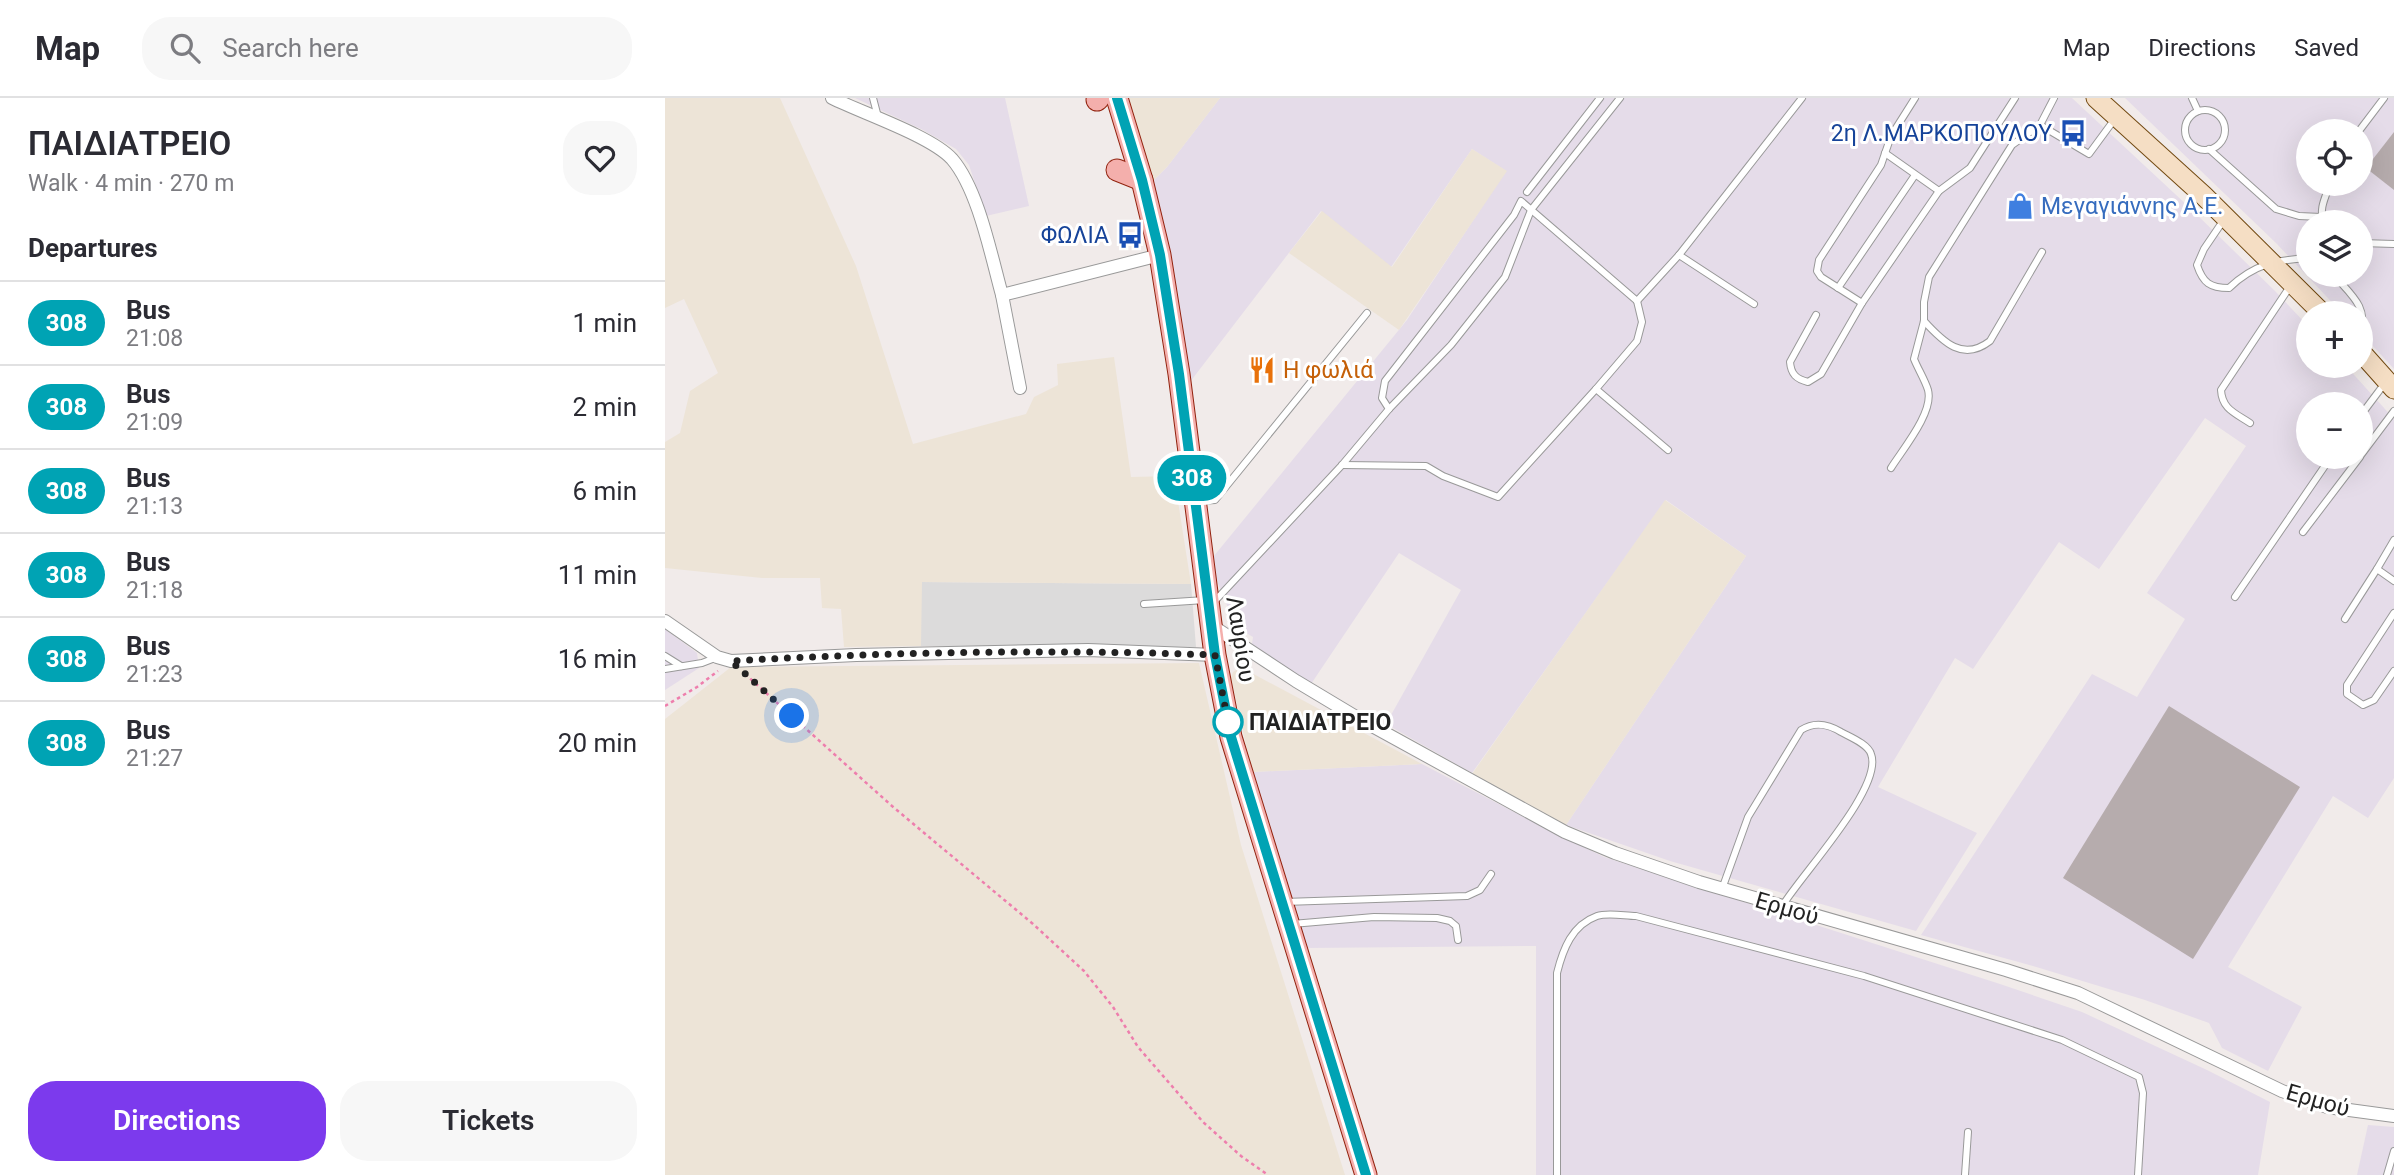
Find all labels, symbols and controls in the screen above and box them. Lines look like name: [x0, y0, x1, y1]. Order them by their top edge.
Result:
search box: [142, 17, 632, 80]
text: Map: [35, 29, 100, 68]
icon: search: [166, 29, 204, 67]
text: Search here: [222, 33, 359, 63]
text: Map: [2063, 34, 2110, 62]
text: Directions: [2148, 34, 2256, 62]
text: Saved: [2294, 34, 2359, 62]
bus stop icon: 2η Λ.ΜΑΡΚΟΠΟΥΛΟΥ: [2058, 118, 2088, 148]
map controls: [2296, 119, 2373, 469]
button: locate: [2296, 119, 2373, 196]
place label: 2η Λ.ΜΑΡΚΟΠΟΥΛΟΥ: [1831, 120, 2052, 147]
button: heart: [563, 121, 637, 195]
text: ΠΑΙΔΙΑΤΡΕΙΟ: [28, 124, 231, 163]
text: Walk · 4 min · 270 m: [28, 170, 234, 197]
shop icon: Μεγαγιάννης Α.Ε.: [2005, 191, 2035, 221]
place label: Μεγαγιάννης Α.Ε.: [2041, 193, 2223, 220]
button: layers: [2296, 210, 2373, 287]
bus stop icon: ΦΩΛΙΑ: [1115, 220, 1145, 250]
place label: ΦΩΛΙΑ: [1041, 222, 1109, 249]
text: Departures: [28, 233, 158, 263]
text: Bus: [126, 295, 171, 325]
button: +: [2296, 301, 2373, 378]
text: 1 min: [572, 308, 637, 338]
text: 308: [46, 309, 87, 337]
text: 21:08: [126, 325, 183, 352]
restaurant icon: Η φωλιά: [1247, 355, 1277, 385]
place label: Η φωλιά: [1283, 357, 1373, 384]
text: Bus: [126, 379, 171, 409]
text: 2 min: [572, 392, 637, 422]
button: −: [2296, 392, 2373, 469]
text: 308: [46, 393, 87, 421]
text: 21:09: [126, 409, 183, 436]
line badge: 308: [1152, 455, 1232, 501]
text: Bus: [126, 463, 171, 493]
text: 308: [1171, 464, 1213, 492]
text: 6 min: [572, 476, 637, 506]
text: 308: [46, 477, 87, 505]
text: 21:13: [126, 493, 183, 520]
text: Bus: [126, 547, 171, 577]
text: 11 min: [558, 560, 637, 590]
text: 308: [46, 561, 87, 589]
text: 21:18: [126, 577, 183, 604]
street label: Λαυρίου: [1220, 594, 1261, 684]
text: Bus: [126, 631, 171, 661]
text: 16 min: [558, 644, 637, 674]
text: 308: [46, 645, 87, 673]
text: 21:23: [126, 661, 183, 688]
your location: [774, 698, 809, 733]
marker: ΠΑΙΔΙΑΤΡΕΙΟ: [1213, 707, 1243, 737]
place label: ΠΑΙΔΙΑΤΡΕΙΟ: [1249, 709, 1391, 736]
text: Bus: [126, 715, 171, 745]
text: 20 min: [558, 728, 637, 758]
text: 308: [46, 729, 87, 757]
text: 21:27: [126, 745, 183, 772]
street label: Ερμού: [1752, 887, 1822, 930]
street label: Ερμού: [2283, 1079, 2353, 1122]
button: Directions: [28, 1081, 326, 1161]
button: Tickets: [340, 1081, 637, 1161]

